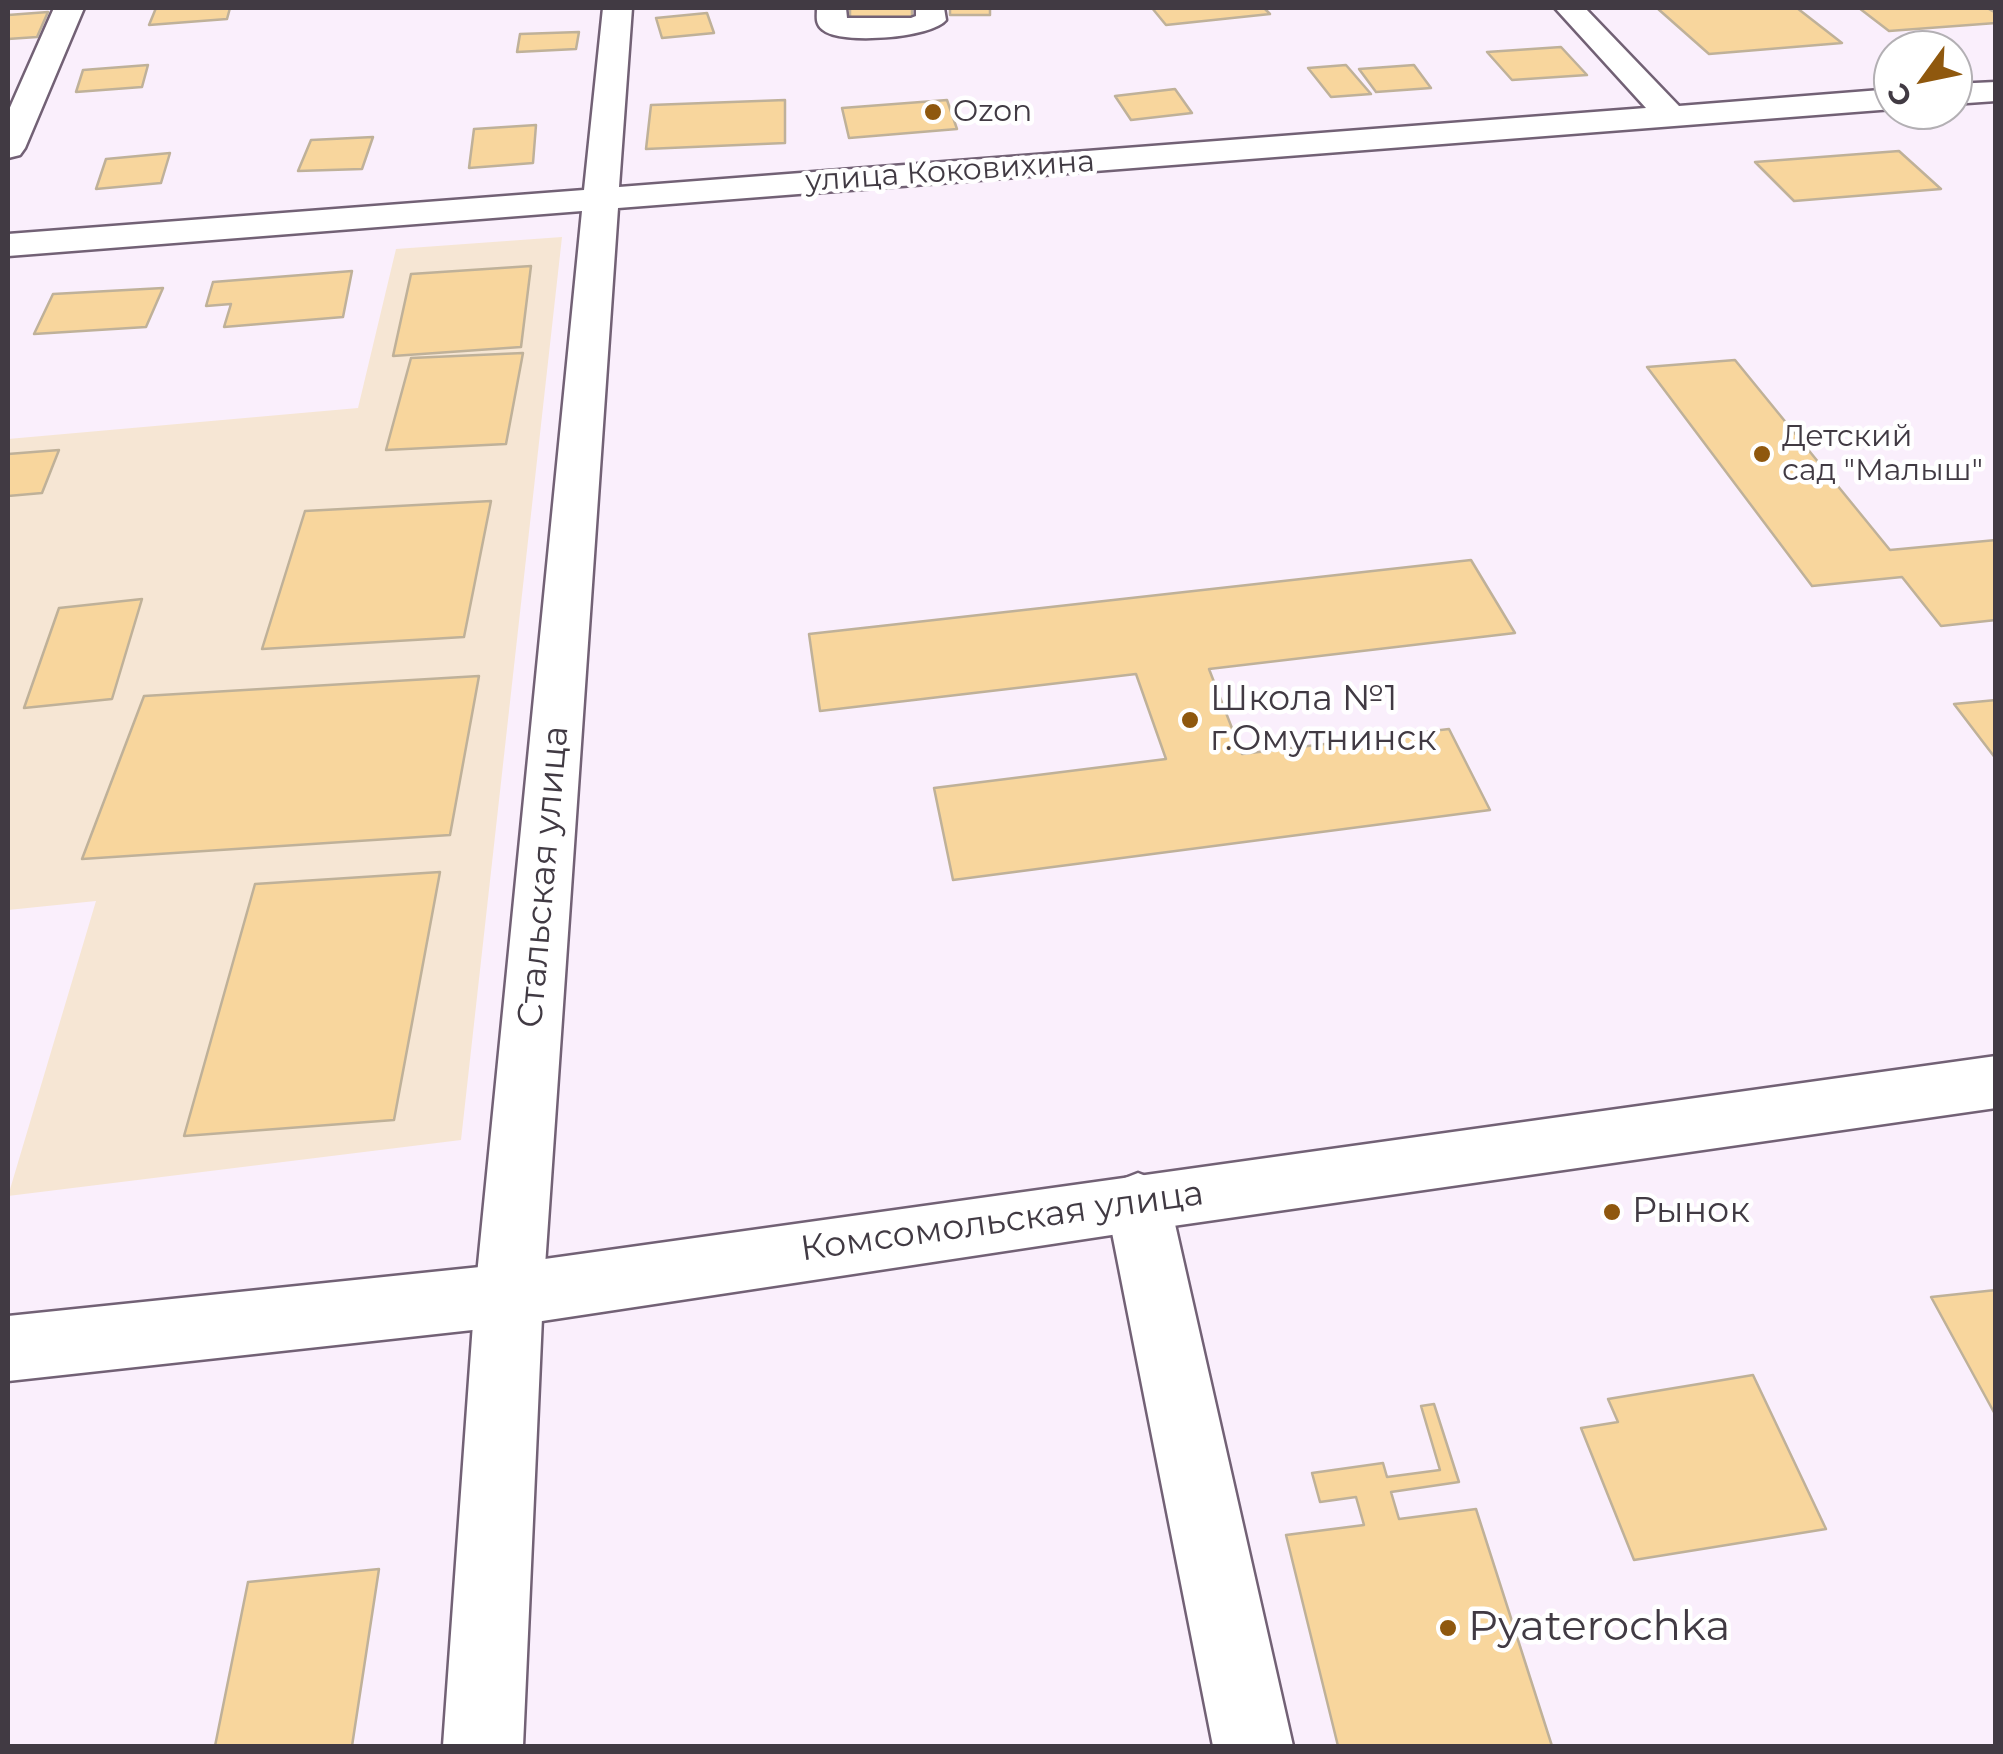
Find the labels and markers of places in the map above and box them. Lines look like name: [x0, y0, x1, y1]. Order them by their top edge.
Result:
place label: Ozon: [953, 94, 1032, 130]
marker: Ozon: [922, 101, 944, 123]
place label: Детский сад "Малыш": [1782, 419, 1983, 490]
marker: Детский сад "Малыш": [1751, 443, 1773, 465]
place label: Школа №1 г.Омутнинск: [1210, 679, 1437, 761]
marker: Школа №1 г.Омутнинск: [1179, 709, 1201, 731]
place label: Рынок: [1632, 1191, 1750, 1233]
marker: Рынок: [1601, 1201, 1623, 1223]
place label: Pyaterochka: [1468, 1603, 1730, 1653]
marker: Pyaterochka: [1437, 1617, 1459, 1639]

